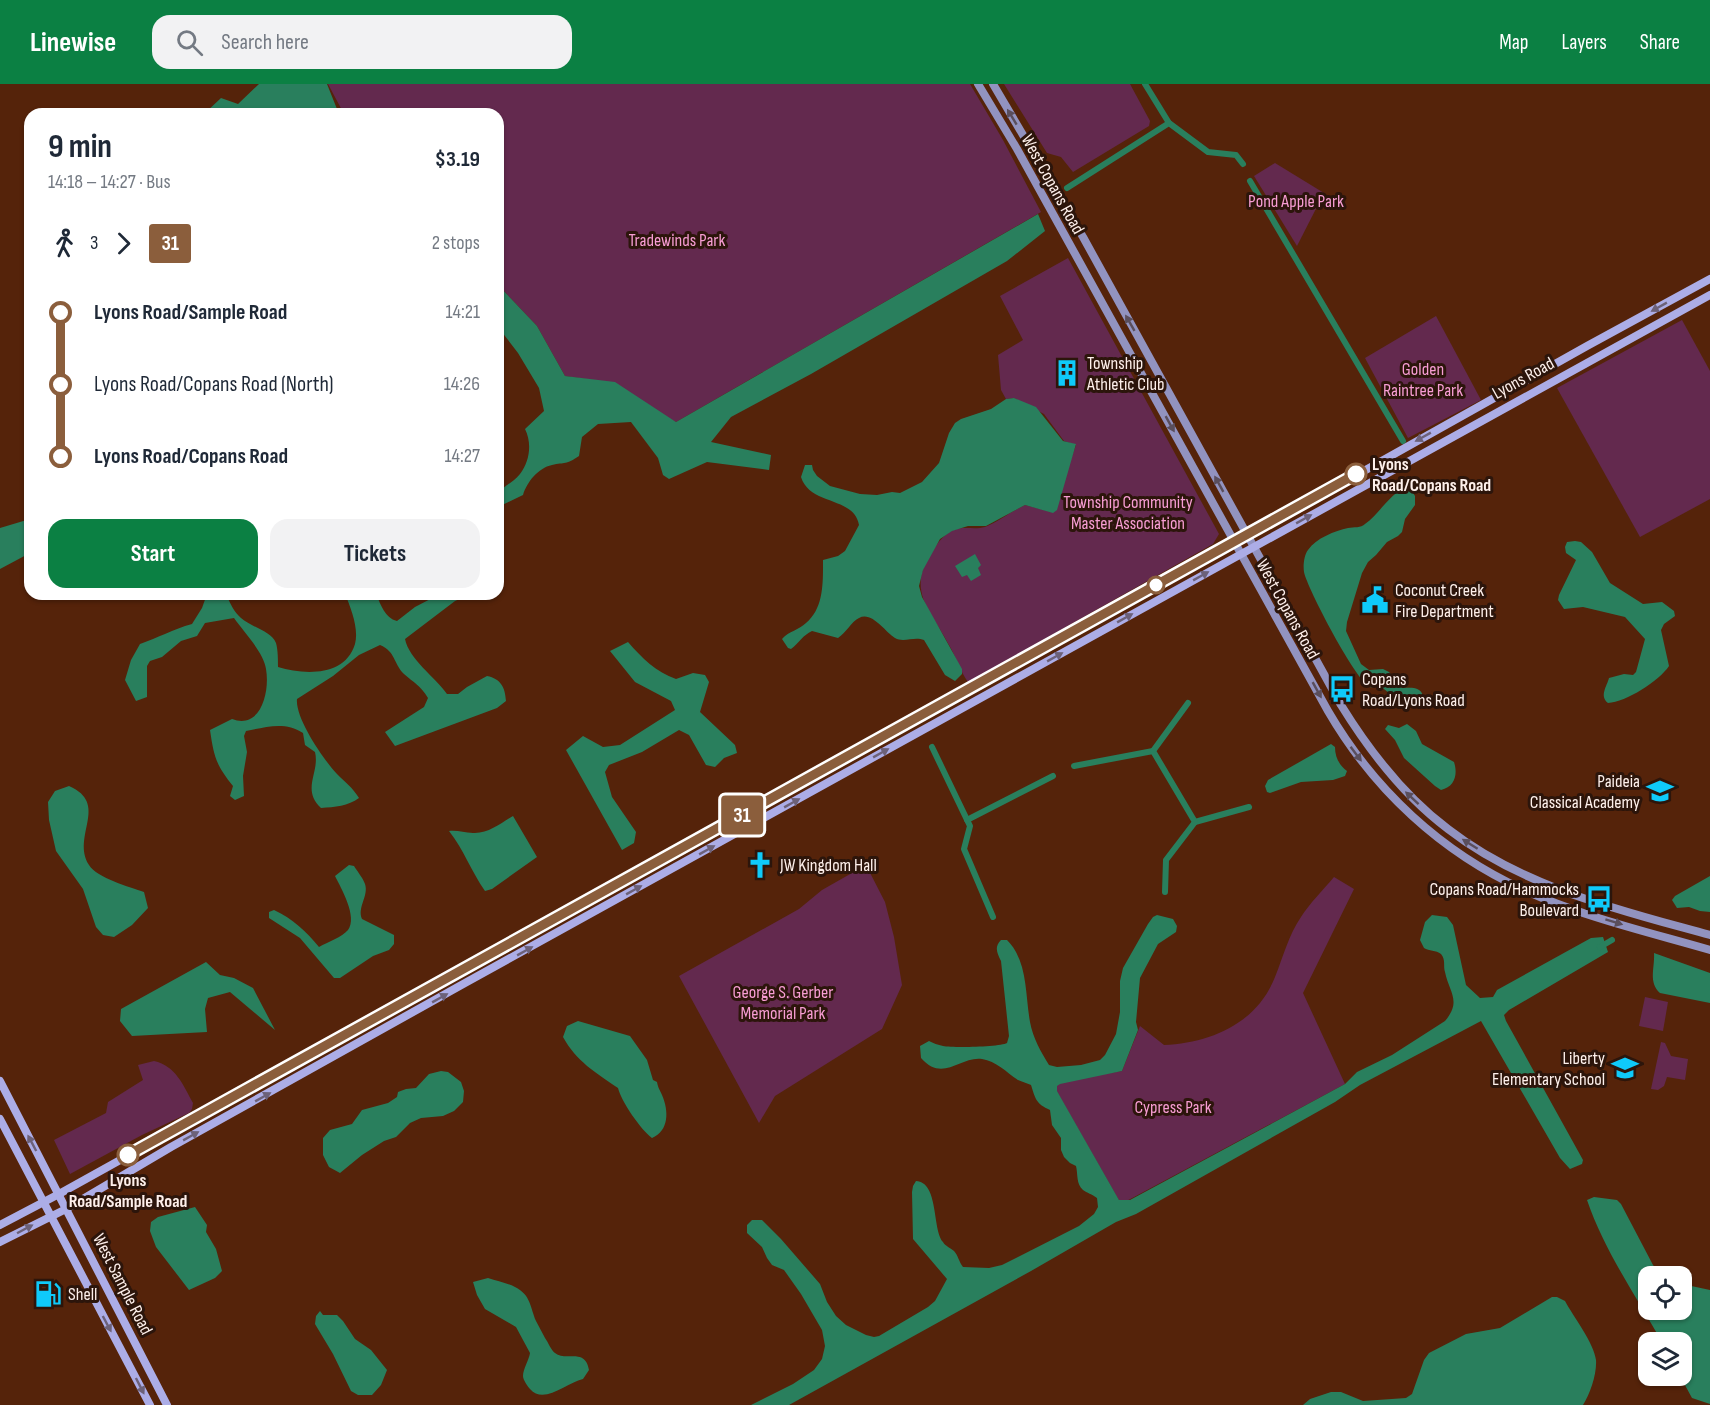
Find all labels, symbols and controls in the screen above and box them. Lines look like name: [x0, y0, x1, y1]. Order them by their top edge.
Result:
search box: [152, 15, 572, 69]
text: Linewise: [30, 26, 116, 59]
icon: search: [173, 26, 206, 59]
text: Search here: [221, 29, 309, 56]
text: Map: [1499, 30, 1528, 55]
text: Layers: [1561, 30, 1607, 55]
text: Share: [1640, 30, 1680, 55]
one-way arrow: [1007, 109, 1018, 125]
text: 9 min: [48, 127, 112, 167]
street label: West Copans Road: [1016, 131, 1089, 238]
text: $3.19: [435, 146, 480, 173]
text: 14:18 – 14:27 · Bus: [48, 170, 171, 194]
park label: Pond Apple Park: [1248, 191, 1344, 212]
icon: walk: [48, 227, 81, 260]
icon: forward: [107, 227, 140, 260]
park label: Tradewinds Park: [629, 230, 726, 251]
text: 3: [90, 231, 98, 255]
text: 31: [161, 231, 179, 256]
text: 2 stops: [432, 231, 480, 255]
text: Lyons Road/Sample Road: [94, 299, 287, 326]
text: 14:21: [446, 300, 480, 324]
one-way arrow: [1650, 302, 1667, 312]
one-way arrow: [1124, 315, 1135, 331]
place label: Township Athletic Club: [1086, 353, 1164, 395]
street label: Lyons Road: [1489, 353, 1558, 404]
building icon: Township Athletic Club: [1052, 358, 1082, 388]
park label: Golden Raintree Park: [1383, 359, 1463, 401]
text: Lyons Road/Copans Road (North): [94, 371, 334, 398]
text: 14:26: [444, 372, 480, 396]
one-way arrow: [1165, 416, 1175, 433]
one-way arrow: [1414, 432, 1431, 442]
text: Lyons Road/Copans Road: [94, 443, 288, 470]
text: 14:27: [445, 444, 480, 468]
place label: Lyons Road/Copans Road: [1372, 454, 1491, 496]
marker: Lyons Road/Copans Road: [1345, 463, 1367, 485]
one-way arrow: [1214, 475, 1224, 492]
park label: Township Community Master Association: [1063, 492, 1193, 534]
one-way arrow: [1296, 514, 1313, 524]
button: Start: [48, 519, 258, 588]
button: Tickets: [270, 519, 480, 588]
street label: West Copans Road: [1251, 556, 1324, 663]
one-way arrow: [1193, 571, 1210, 581]
unlabelled marker: [1147, 576, 1165, 594]
place label: Coconut Creek Fire Department: [1395, 580, 1494, 622]
public building icon: Coconut Creek Fire Department: [1360, 585, 1390, 615]
one-way arrow: [1117, 613, 1134, 623]
one-way arrow: [1047, 652, 1064, 662]
place label: Copans Road/Lyons Road: [1362, 669, 1465, 711]
bus stop icon: Copans Road/Lyons Road: [1327, 674, 1357, 704]
one-way arrow: [1312, 682, 1322, 699]
one-way arrow: [1350, 746, 1362, 762]
one-way arrow: [872, 749, 889, 759]
place label: Paideia Classical Academy: [1530, 771, 1640, 813]
school or university icon: Paideia Classical Academy: [1645, 776, 1675, 806]
one-way arrow: [1406, 791, 1420, 805]
line badge: 31: [715, 796, 769, 834]
one-way arrow: [784, 798, 801, 808]
text: 31: [733, 803, 751, 828]
one-way arrow: [1462, 838, 1478, 849]
one-way arrow: [699, 845, 716, 855]
church icon: JW Kingdom Hall: [745, 850, 775, 880]
place label: JW Kingdom Hall: [779, 855, 877, 876]
place label: Copans Road/Hammocks Boulevard: [1429, 879, 1579, 921]
bus stop icon: Copans Road/Hammocks Boulevard: [1584, 884, 1614, 914]
one-way arrow: [626, 885, 643, 895]
one-way arrow: [1605, 918, 1623, 927]
one-way arrow: [517, 946, 534, 956]
park label: George S. Gerber Memorial Park: [733, 982, 833, 1024]
one-way arrow: [432, 993, 449, 1003]
place label: Liberty Elementary School: [1492, 1048, 1605, 1090]
school or university icon: Liberty Elementary School: [1610, 1053, 1640, 1083]
one-way arrow: [254, 1092, 271, 1102]
park label: Cypress Park: [1134, 1097, 1212, 1118]
one-way arrow: [183, 1131, 200, 1141]
one-way arrow: [27, 1134, 37, 1151]
marker: Lyons Road/Sample Road: [117, 1144, 139, 1166]
place label: Lyons Road/Sample Road: [69, 1170, 188, 1212]
one-way arrow: [17, 1224, 34, 1234]
street label: West Sample Road: [88, 1230, 157, 1338]
map controls: [1638, 1266, 1692, 1386]
button: locate: [1638, 1266, 1692, 1320]
fuel station icon: Shell: [33, 1279, 63, 1309]
place label: Shell: [68, 1284, 97, 1305]
one-way arrow: [102, 1316, 112, 1333]
button: layers: [1638, 1332, 1692, 1386]
one-way arrow: [135, 1377, 144, 1394]

